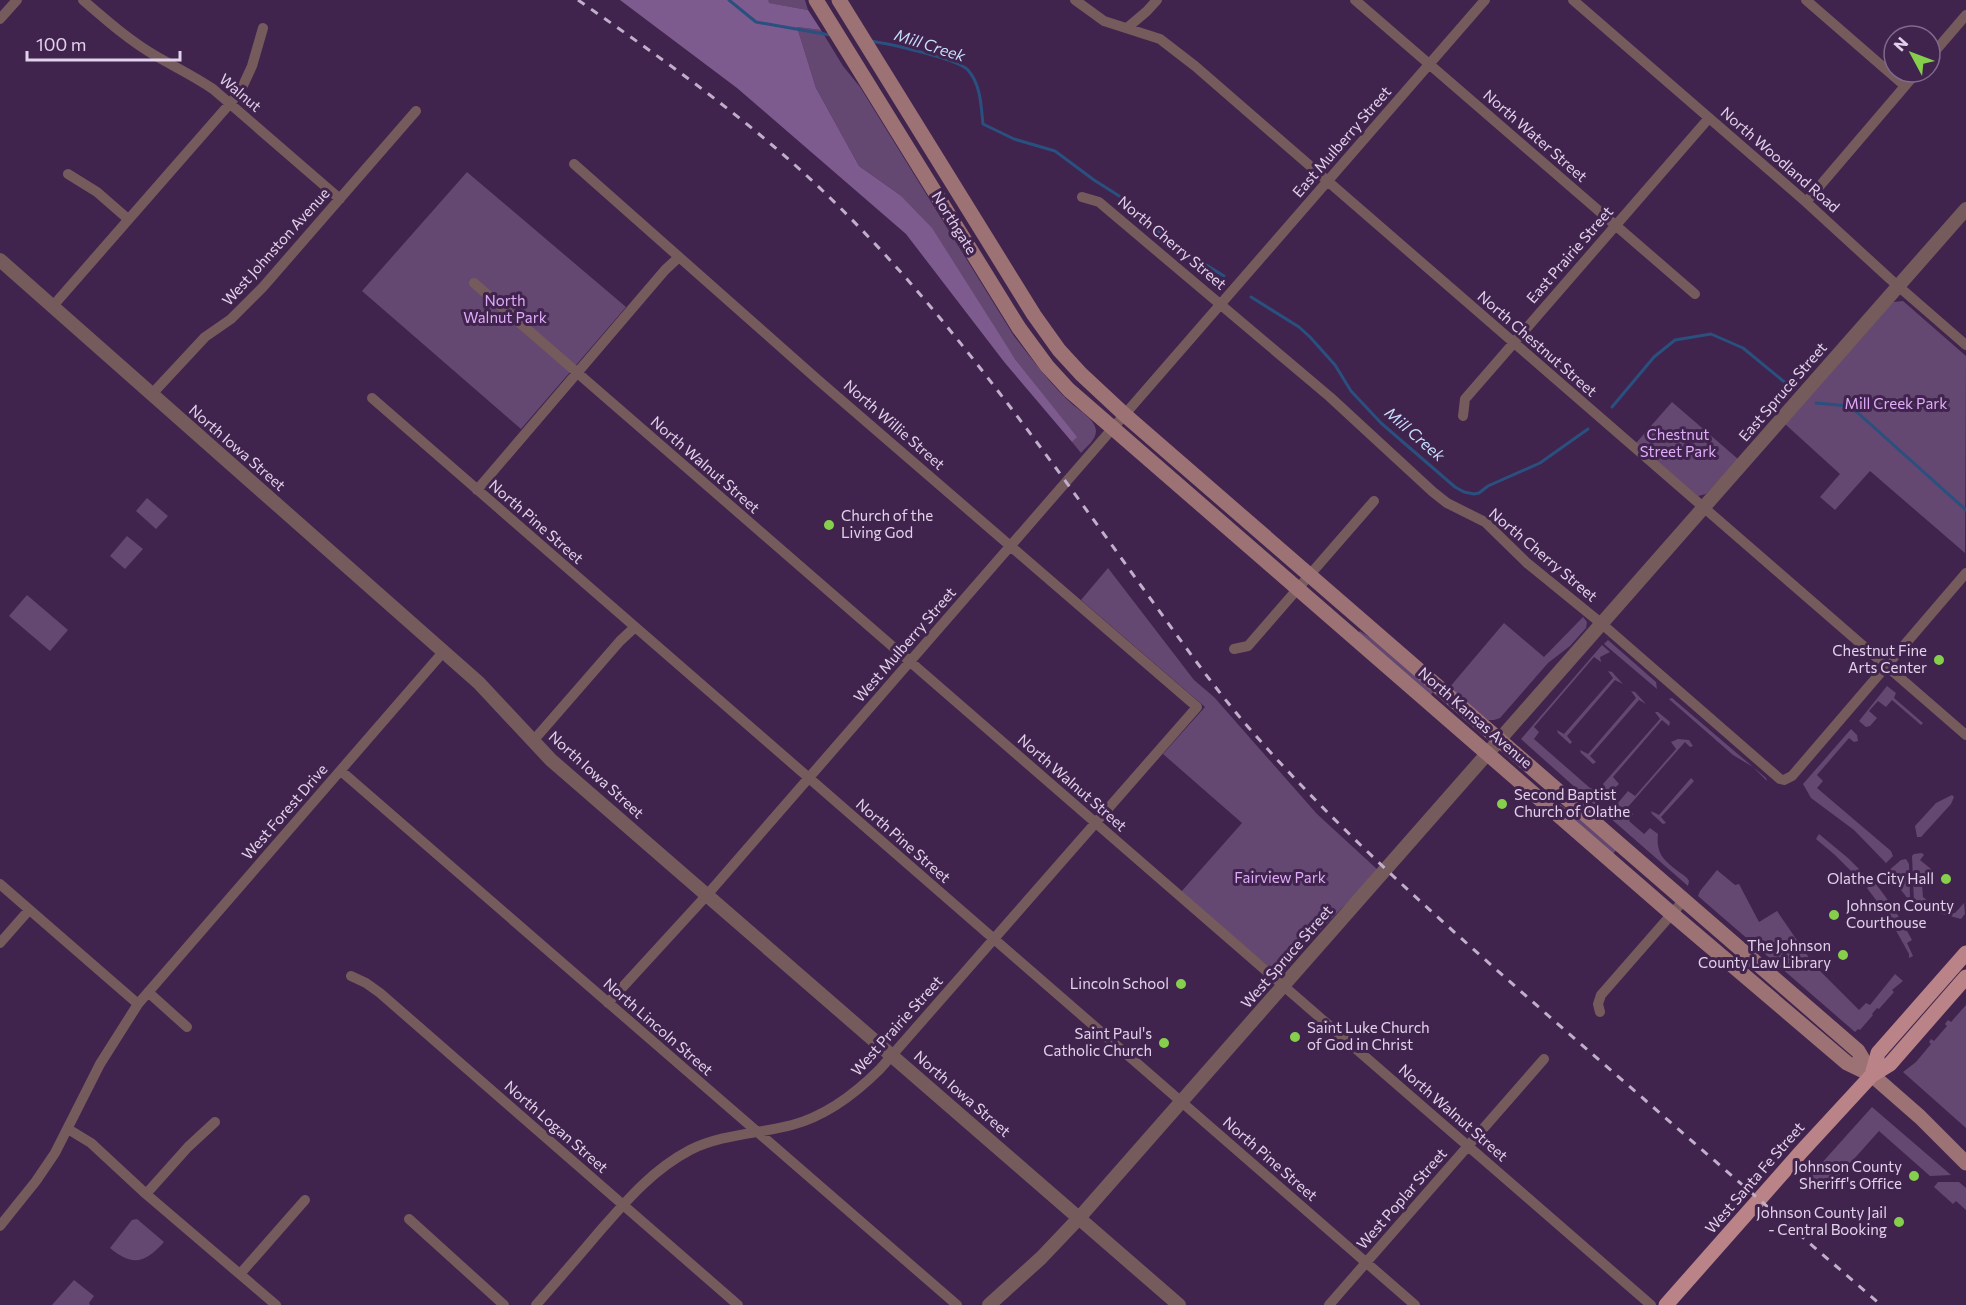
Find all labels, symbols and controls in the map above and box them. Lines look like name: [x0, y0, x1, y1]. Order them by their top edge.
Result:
scale bar: [27, 24, 180, 62]
water label: Mill Creek: [892, 24, 968, 65]
north arrow: [1882, 24, 1942, 84]
text: 100 m: [36, 33, 86, 55]
text: N: [1889, 33, 1911, 55]
street label: Walnut: [216, 69, 265, 115]
street label: East Mulberry Street: [1288, 82, 1394, 200]
street label: North Water Street: [1480, 85, 1591, 185]
street label: North Woodland Road: [1718, 103, 1844, 216]
street label: West Johnston Avenue: [218, 184, 333, 309]
street label: Northgate: [928, 188, 981, 257]
street label: North Cherry Street: [1115, 192, 1230, 293]
street label: East Prairie Street: [1522, 202, 1616, 306]
street label: North Chestnut Street: [1474, 287, 1601, 400]
park label: North Walnut Park: [463, 291, 547, 326]
street label: East Spruce Street: [1734, 338, 1830, 444]
street label: North Willie Street: [841, 376, 949, 473]
park label: Mill Creek Park: [1845, 394, 1947, 412]
street label: North Iowa Street: [186, 401, 290, 494]
water label: Mill Creek: [1381, 402, 1449, 465]
street label: North Walnut Street: [648, 412, 764, 516]
park label: Chestnut Street Park: [1640, 425, 1716, 460]
street label: North Pine Street: [486, 475, 587, 567]
street label: North Cherry Street: [1486, 504, 1601, 605]
place label: Church of the Living God: [841, 506, 933, 541]
marker: Church of the Living God: [822, 518, 836, 532]
street label: West Mulberry Street: [849, 583, 959, 705]
place label: Chestnut Fine Arts Center: [1832, 641, 1927, 676]
marker: Chestnut Fine Arts Center: [1932, 653, 1946, 667]
street label: North Kansas Avenue: [1415, 663, 1536, 772]
street label: North Iowa Street: [545, 727, 648, 822]
street label: North Walnut Street: [1015, 730, 1131, 834]
street label: West Forest Drive: [238, 760, 331, 863]
place label: Second Baptist Church of Olathe: [1514, 785, 1630, 820]
street label: North Pine Street: [853, 794, 954, 886]
marker: Second Baptist Church of Olathe: [1495, 797, 1509, 811]
park label: Fairview Park: [1234, 868, 1326, 886]
place label: Olathe City Hall: [1827, 869, 1934, 887]
marker: Olathe City Hall: [1939, 872, 1953, 886]
place label: Johnson County Courthouse: [1846, 896, 1954, 931]
street label: West Spruce Street: [1237, 901, 1336, 1012]
marker: Johnson County Courthouse: [1827, 908, 1841, 922]
place label: The Johnson County Law Library: [1698, 936, 1831, 971]
marker: The Johnson County Law Library: [1836, 948, 1850, 962]
street label: West Prairie Street: [847, 972, 946, 1079]
street label: North Lincoln Street: [600, 974, 717, 1079]
place label: Lincoln School: [1070, 974, 1169, 992]
marker: Lincoln School: [1174, 977, 1188, 991]
place label: Saint Luke Church of God in Christ: [1307, 1018, 1430, 1053]
place label: Saint Paul's Catholic Church: [1043, 1024, 1152, 1059]
marker: Saint Luke Church of God in Christ: [1288, 1030, 1302, 1044]
marker: Saint Paul's Catholic Church: [1157, 1036, 1171, 1050]
street label: North Iowa Street: [911, 1047, 1015, 1140]
street label: North Walnut Street: [1396, 1060, 1512, 1164]
street label: North Logan Street: [501, 1076, 612, 1176]
street label: North Pine Street: [1220, 1112, 1321, 1204]
street label: West Santa Fe Street: [1701, 1118, 1807, 1237]
street label: West Poplar Street: [1353, 1144, 1450, 1253]
place label: Johnson County Sheriff's Office: [1794, 1157, 1902, 1192]
marker: Johnson County Sheriff's Office: [1907, 1169, 1921, 1183]
place label: Johnson County Jail - Central Booking: [1756, 1203, 1887, 1238]
marker: Johnson County Jail - Central Booking: [1892, 1215, 1906, 1229]

